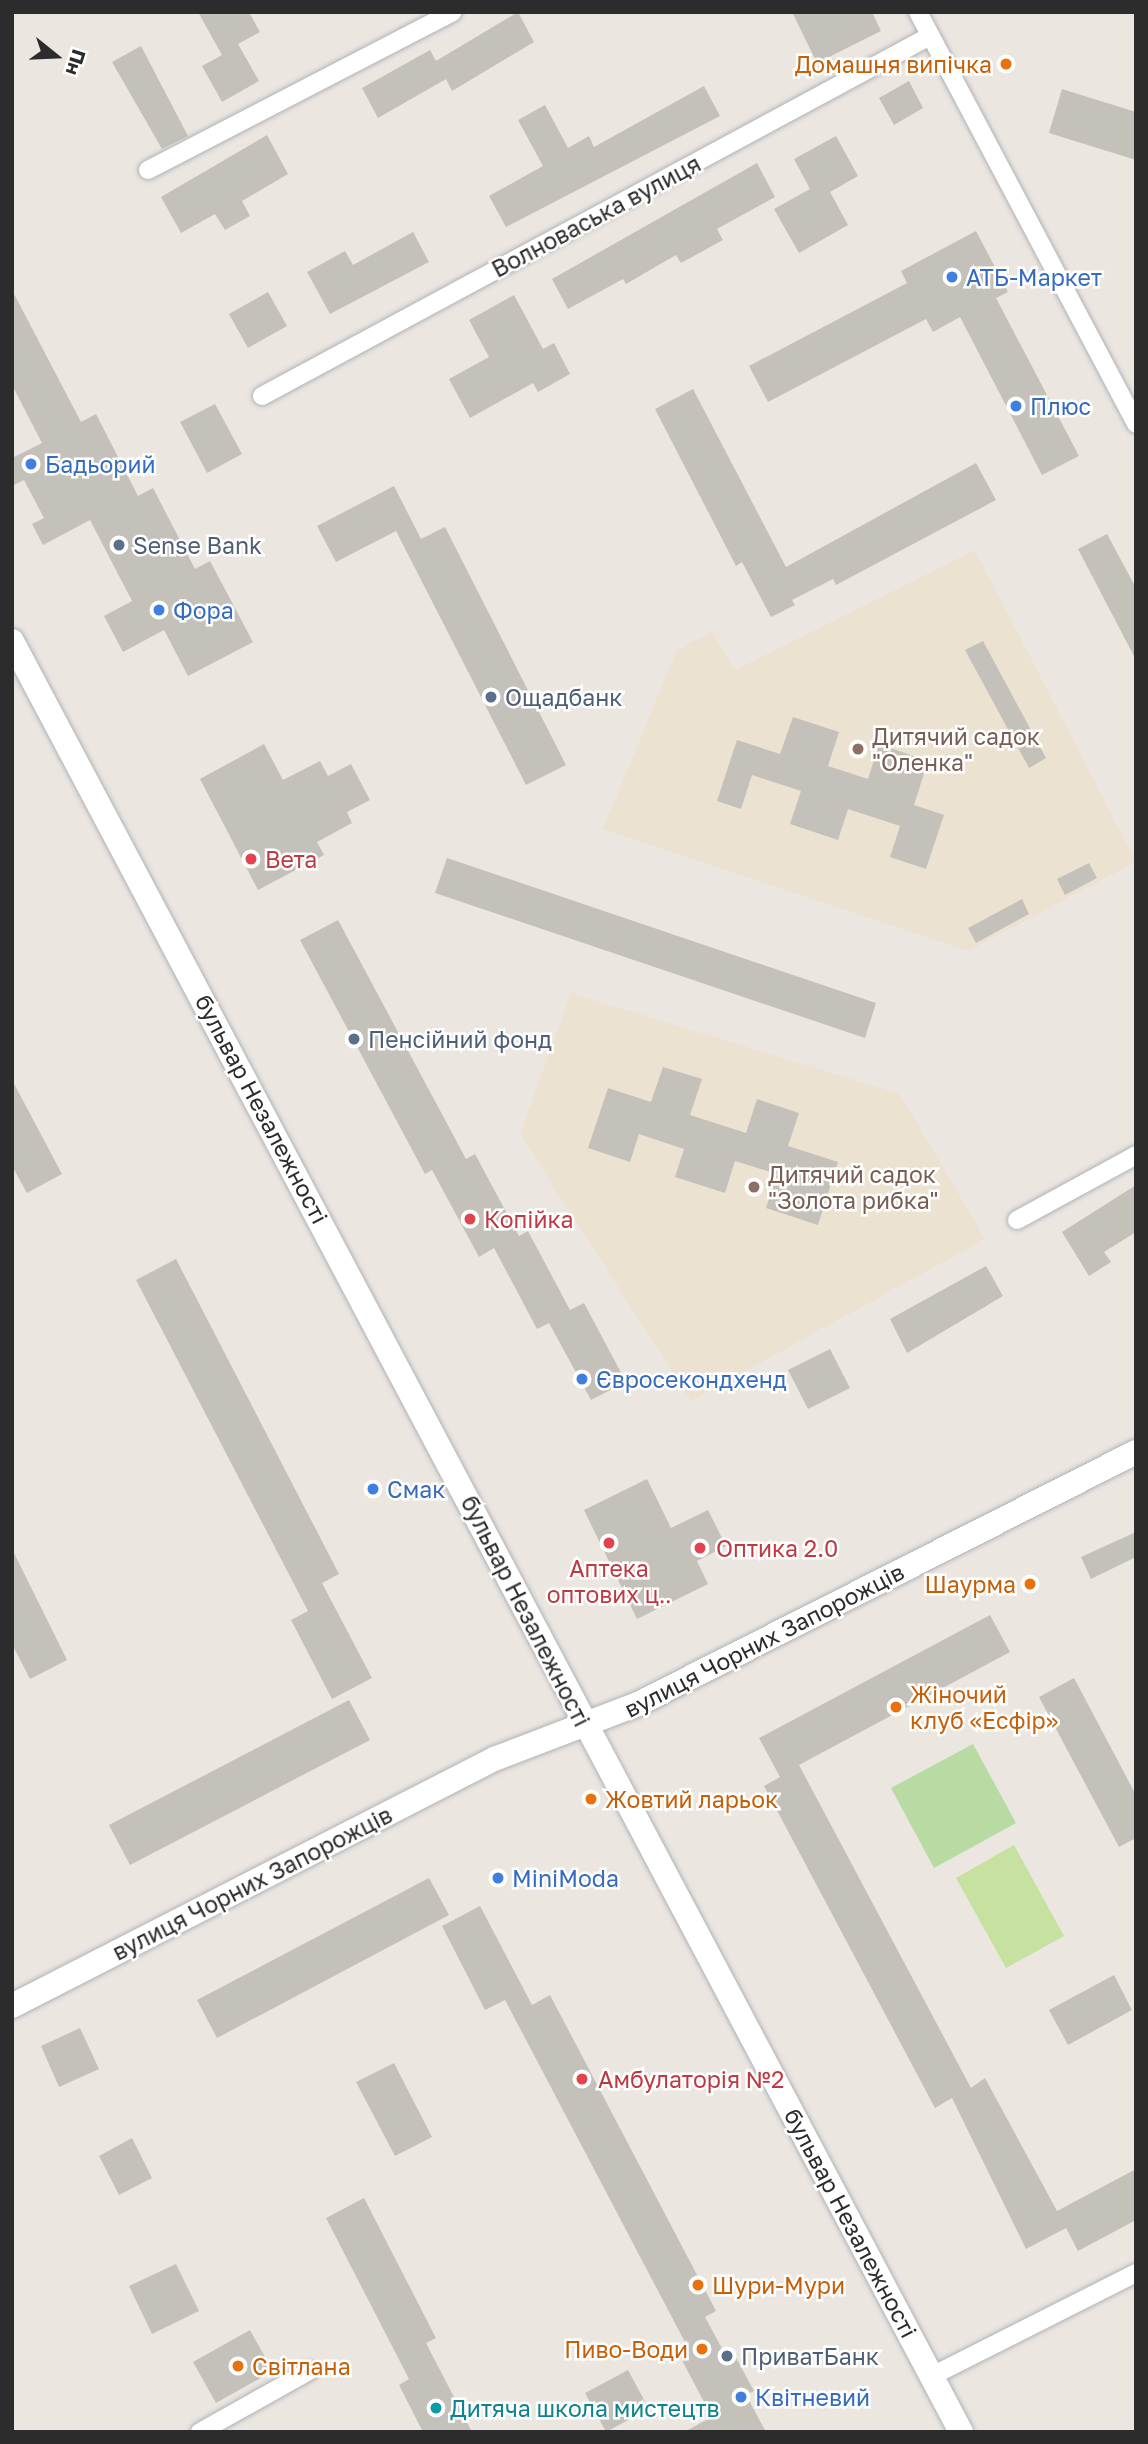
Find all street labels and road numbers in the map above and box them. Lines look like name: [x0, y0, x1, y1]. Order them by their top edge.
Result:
street label: Волноваська вулиця: [487, 149, 705, 283]
street label: бульвар Незалежності: [190, 990, 334, 1228]
street label: бульвар Незалежності: [456, 1491, 596, 1731]
street label: вулиця Чорних Запорожців: [620, 1557, 908, 1723]
street label: вулиця Чорних Запорожців: [108, 1800, 396, 1966]
street label: бульвар Незалежності: [779, 2104, 923, 2342]

